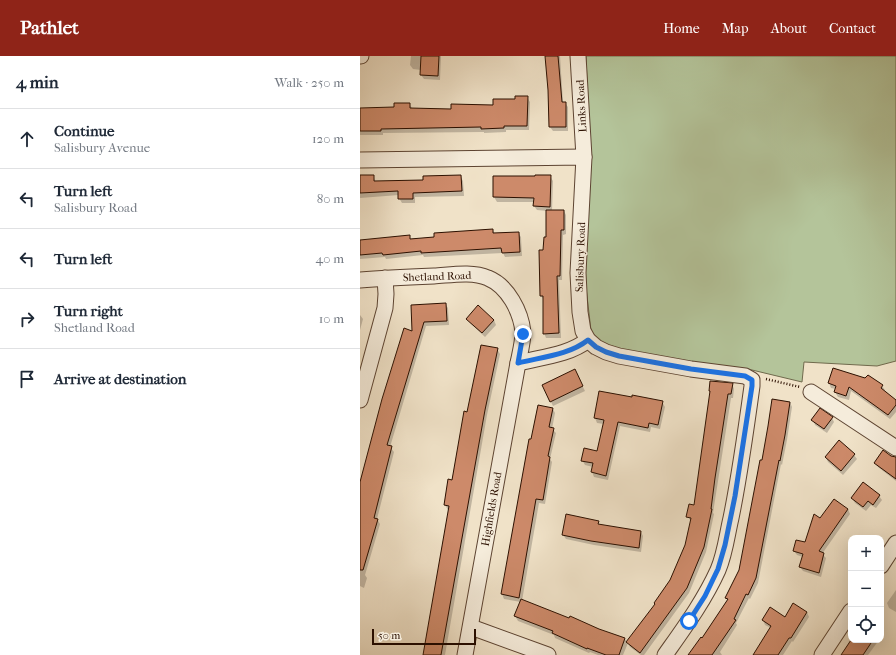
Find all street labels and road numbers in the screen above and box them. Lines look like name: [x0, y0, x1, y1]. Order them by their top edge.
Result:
street label: Links Road: [574, 78, 589, 133]
street label: Salisbury Road: [573, 221, 588, 292]
street label: Shetland Road: [403, 269, 472, 284]
street label: Highfields Road: [479, 470, 505, 547]

